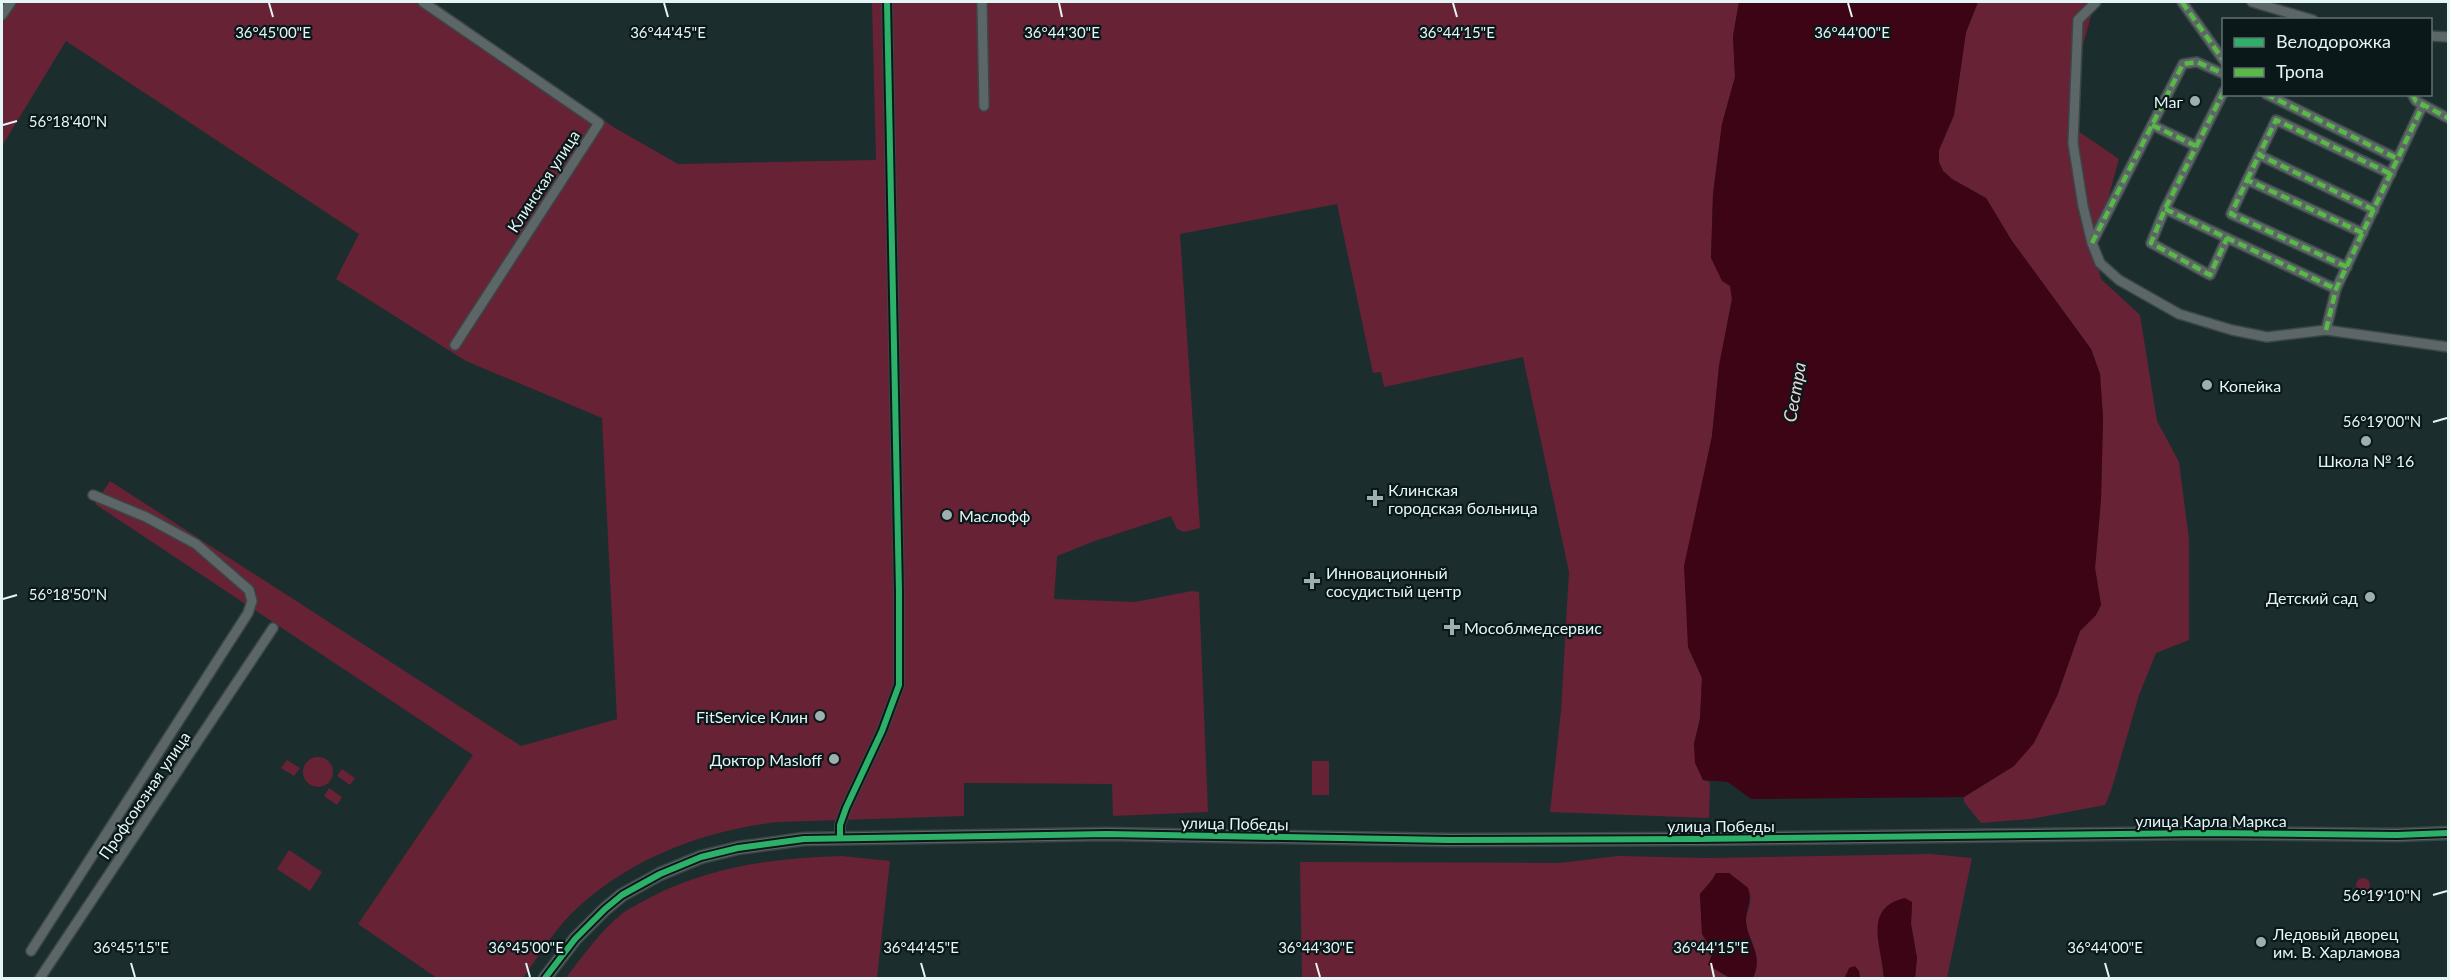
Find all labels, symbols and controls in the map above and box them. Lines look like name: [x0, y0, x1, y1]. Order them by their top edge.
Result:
legend: [2222, 18, 2432, 96]
text: 36°45'00"E: [235, 23, 311, 41]
text: 36°44'45"E: [630, 23, 706, 41]
text: 36°44'30"E: [1024, 23, 1100, 41]
text: 36°44'15"E: [1419, 23, 1495, 41]
text: 36°44'00"E: [1814, 23, 1890, 41]
text: Велодорожка: [2276, 30, 2391, 52]
text: Тропа: [2276, 60, 2324, 82]
place label: Маг: [2154, 92, 2183, 111]
marker: Маг: [2188, 94, 2202, 108]
text: 56°18'40"N: [29, 112, 107, 130]
street label: Клинская улица: [503, 126, 583, 236]
water label: Сестра: [1778, 360, 1810, 424]
place label: Копейка: [2219, 376, 2281, 395]
marker: Копейка: [2200, 378, 2214, 392]
text: 56°19'00"N: [2343, 412, 2421, 430]
marker: Школа № 16: [2359, 434, 2373, 448]
place label: Школа № 16: [2318, 451, 2414, 470]
place label: Клинская городская больница: [1388, 480, 1538, 517]
marker: Клинская городская больница: [1366, 489, 1384, 507]
place label: Маслофф: [959, 506, 1030, 525]
marker: Маслофф: [940, 508, 954, 522]
place label: Инновационный сосудистый центр: [1326, 563, 1461, 600]
marker: Инновационный сосудистый центр: [1303, 572, 1321, 590]
text: 56°18'50"N: [29, 585, 107, 603]
place label: Детский сад: [2266, 588, 2358, 607]
marker: Детский сад: [2363, 590, 2377, 604]
place label: Мособлмедсервис: [1464, 618, 1602, 637]
marker: Мособлмедсервис: [1445, 620, 1459, 634]
place label: FitService Клин: [696, 707, 808, 726]
marker: FitService Клин: [813, 709, 827, 723]
street label: Профсоюзная улица: [94, 728, 194, 862]
place label: Доктор Masloff: [710, 750, 822, 769]
marker: Доктор Masloff: [827, 752, 841, 766]
street label: улица Карла Маркса: [2135, 811, 2287, 830]
street label: улица Победы: [1181, 813, 1289, 833]
street label: улица Победы: [1667, 816, 1775, 835]
text: 56°19'10"N: [2343, 886, 2421, 904]
place label: Ледовый дворец им. В. Харламова: [2272, 924, 2400, 961]
marker: Ледовый дворец им. В. Харламова: [2254, 935, 2268, 949]
text: 36°45'15"E: [93, 938, 169, 956]
text: 36°45'00"E: [488, 938, 564, 956]
text: 36°44'45"E: [883, 938, 959, 956]
text: 36°44'30"E: [1278, 938, 1354, 956]
text: 36°44'15"E: [1673, 938, 1749, 956]
text: 36°44'00"E: [2067, 938, 2143, 956]

